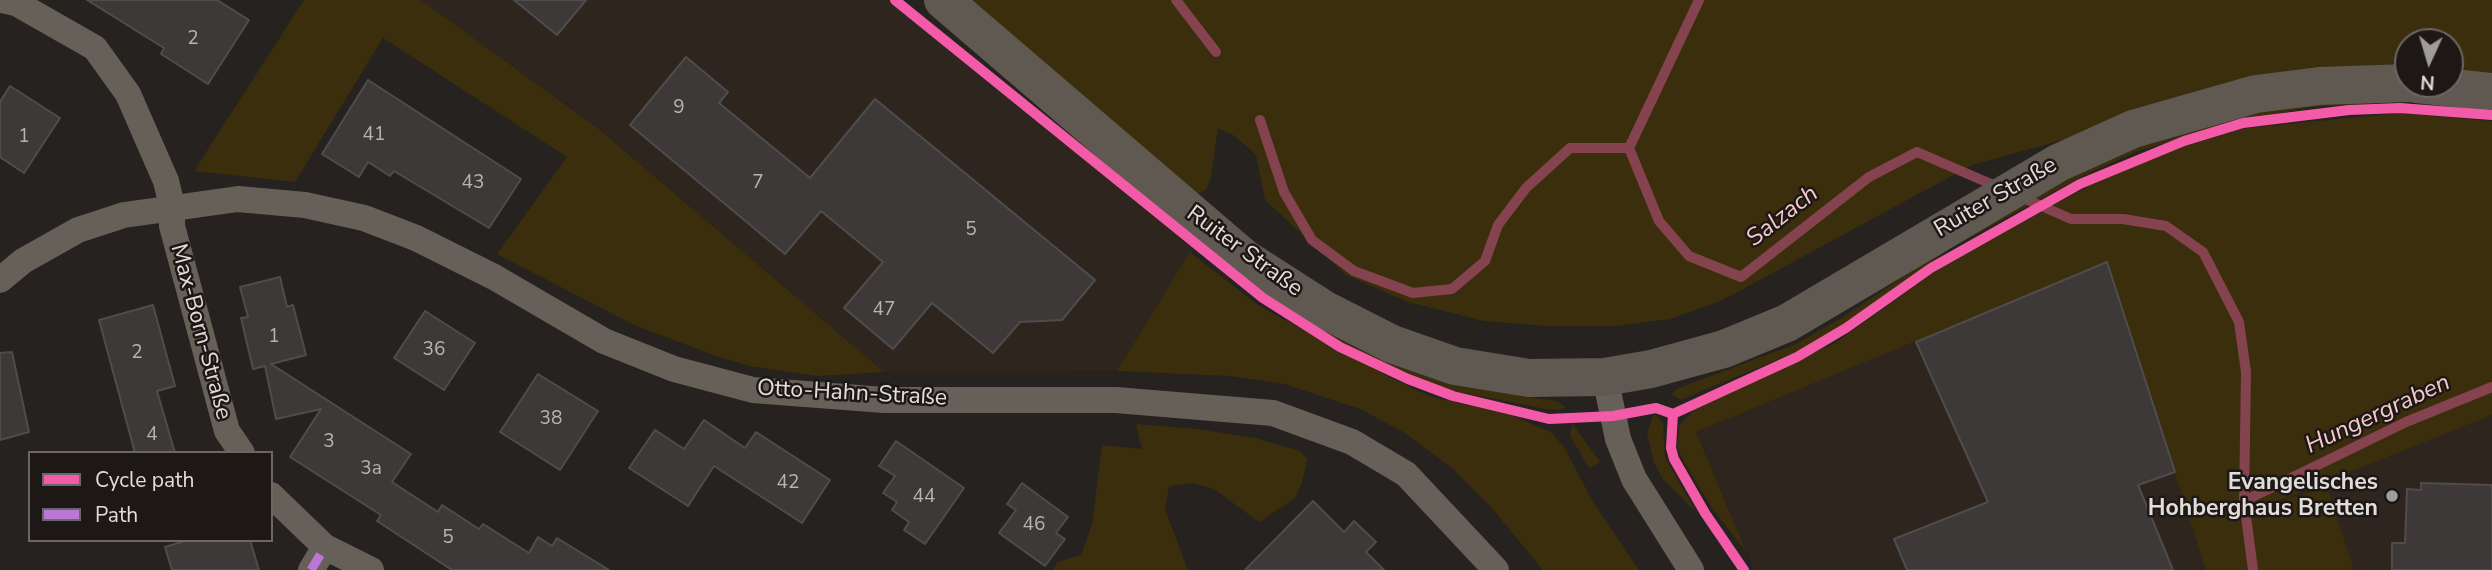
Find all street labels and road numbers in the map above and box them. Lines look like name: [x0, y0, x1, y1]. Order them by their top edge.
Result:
street label: Ruiter Straße: [1930, 152, 2062, 244]
street label: Ruiter Straße: [1181, 201, 1307, 303]
street label: Max-Born-Straße: [163, 241, 237, 423]
street label: Otto-Hahn-Straße: [756, 375, 948, 413]

